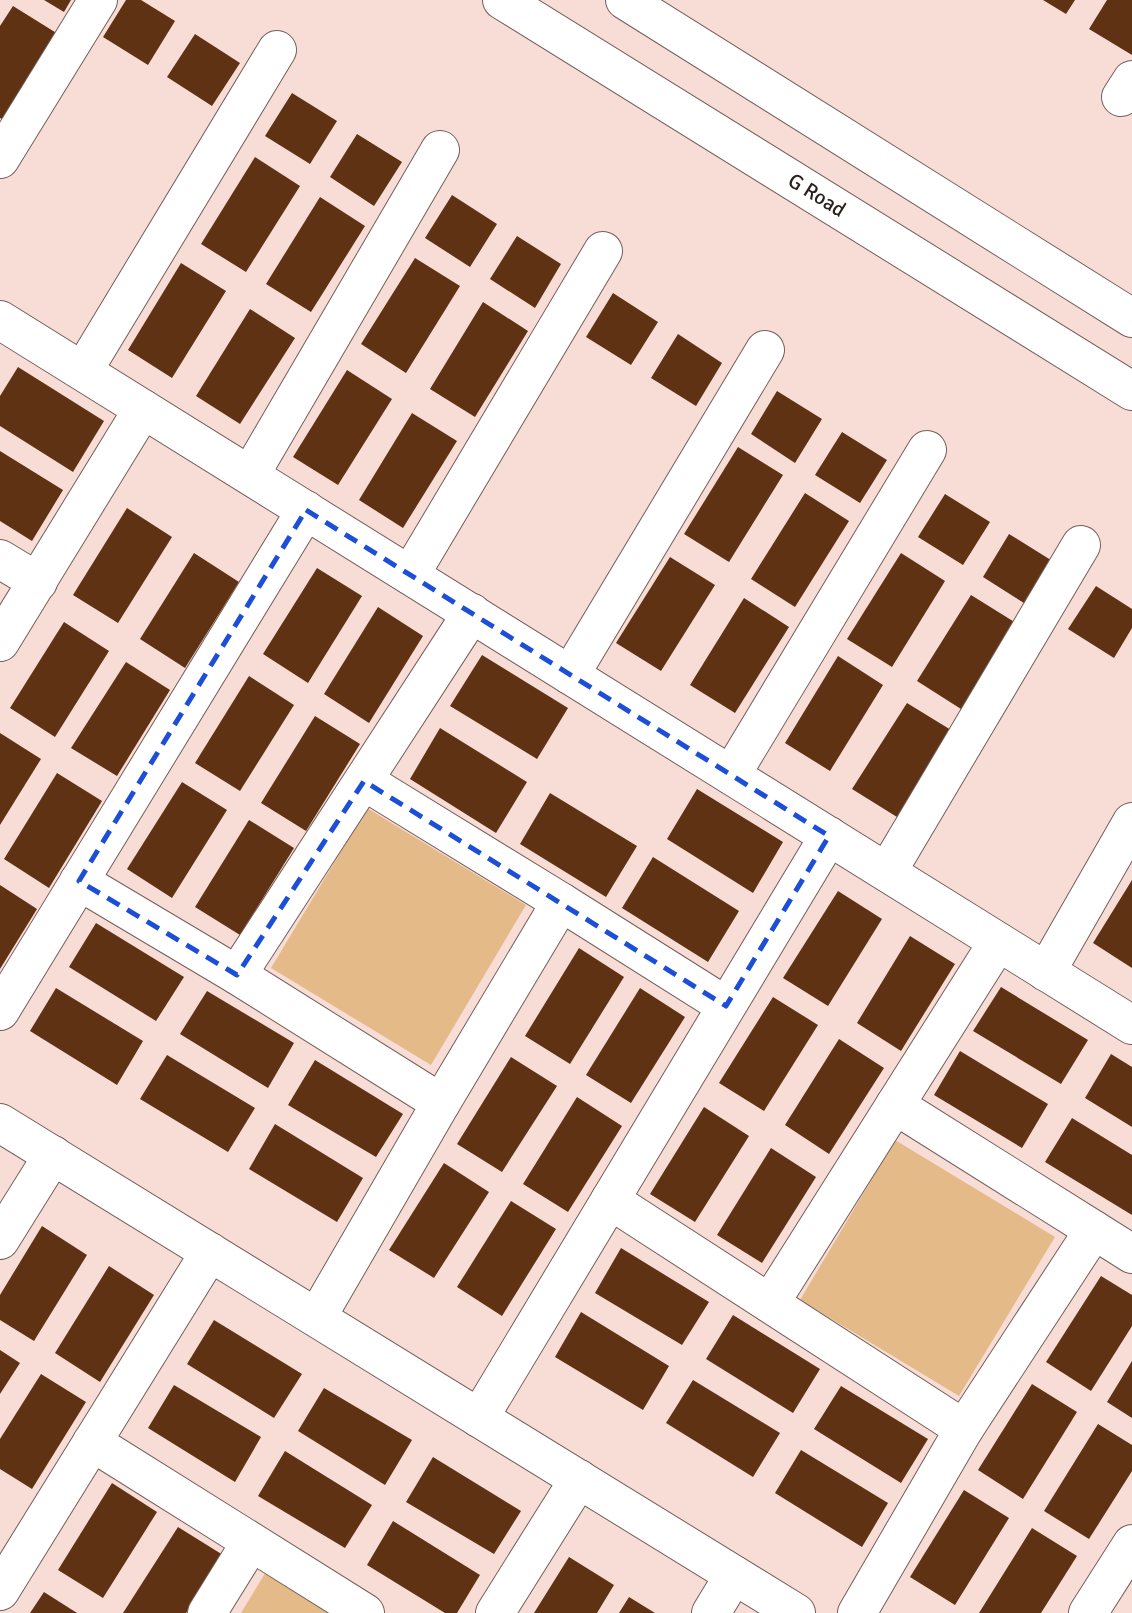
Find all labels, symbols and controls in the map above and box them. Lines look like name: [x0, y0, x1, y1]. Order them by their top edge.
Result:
street label: G Road: [783, 167, 851, 223]

